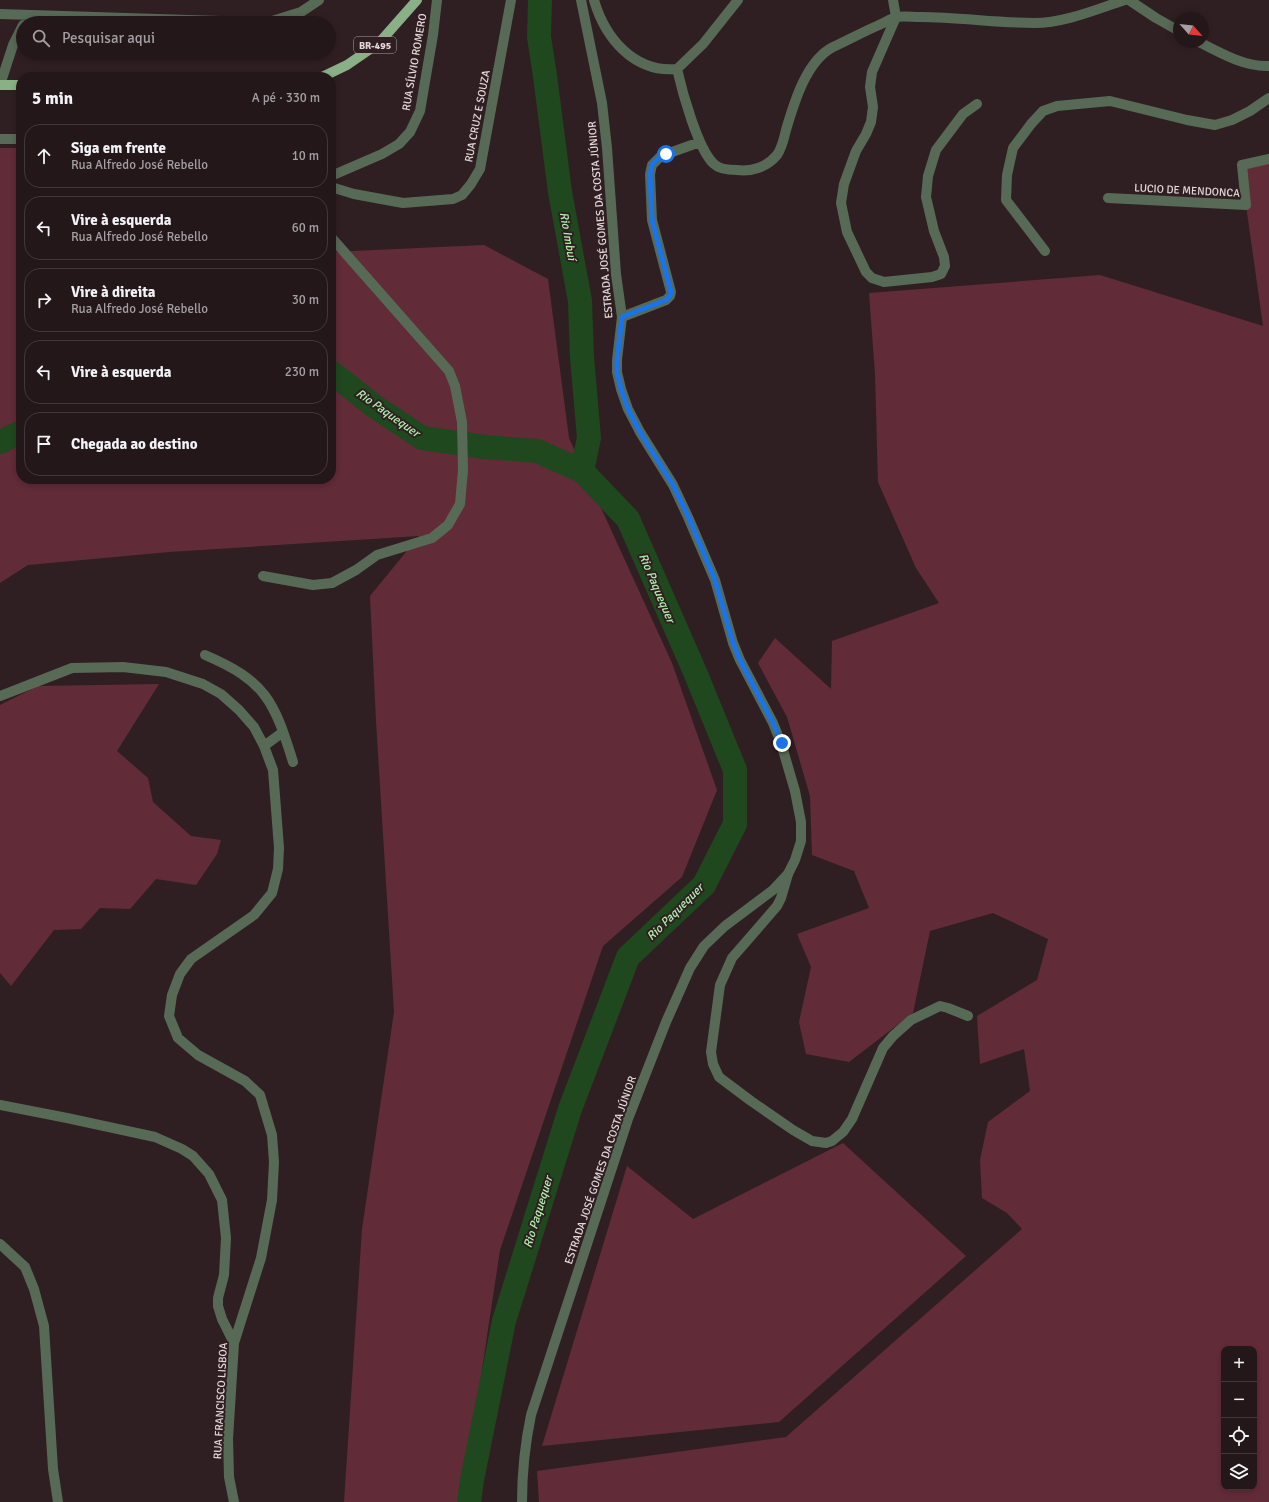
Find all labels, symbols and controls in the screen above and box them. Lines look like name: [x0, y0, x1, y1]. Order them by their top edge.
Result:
street label: RUA SÍLVIO ROMERO: [399, 12, 429, 112]
north arrow: [1173, 12, 1209, 48]
search box: [16, 16, 336, 60]
icon: search: [30, 27, 52, 49]
text: Pesquisar aqui: [62, 29, 155, 47]
road number: BR-495: [354, 37, 396, 53]
street label: RUA CRUZ E SOUZA: [462, 69, 493, 163]
text: 5 min: [32, 88, 73, 109]
text: A pé · 330 m: [252, 90, 320, 106]
street label: ESTRADA JOSÉ GOMES DA COSTA JÚNIOR: [584, 120, 616, 319]
text: Siga em frente: [71, 139, 166, 157]
icon: ahead: [33, 145, 55, 167]
route start: [657, 145, 675, 163]
text: 10 m: [292, 148, 319, 164]
text: Rua Alfredo José Rebello: [71, 157, 208, 173]
street label: LUCIO DE MENDONCA: [1134, 181, 1240, 200]
text: Vire à esquerda: [71, 211, 171, 229]
water label: Rio Imbuí: [556, 211, 580, 264]
icon: left: [33, 217, 55, 239]
text: 60 m: [292, 220, 319, 236]
text: Rua Alfredo José Rebello: [71, 229, 208, 245]
text: Vire à direita: [71, 283, 155, 301]
icon: right: [33, 289, 55, 311]
text: 30 m: [292, 292, 319, 308]
text: Rua Alfredo José Rebello: [71, 301, 208, 317]
icon: left: [33, 361, 55, 383]
text: Vire à esquerda: [71, 363, 171, 381]
text: 230 m: [285, 364, 319, 380]
water label: Rio Paquequer: [353, 386, 424, 442]
icon: arrive: [33, 433, 55, 455]
text: Chegada ao destino: [71, 435, 198, 453]
water label: Rio Paquequer: [635, 551, 679, 627]
route end: [773, 734, 791, 752]
water label: Rio Paquequer: [644, 880, 708, 944]
street label: ESTRADA JOSÉ GOMES DA COSTA JÚNIOR: [561, 1074, 639, 1266]
water label: Rio Paquequer: [520, 1173, 557, 1250]
street label: RUA FRANCISCO LISBOA: [211, 1342, 230, 1460]
map controls: [1221, 1346, 1257, 1490]
button: +: [1221, 1346, 1257, 1382]
button: −: [1221, 1382, 1257, 1418]
button: locate: [1221, 1418, 1257, 1454]
button: layers: [1221, 1454, 1257, 1490]

